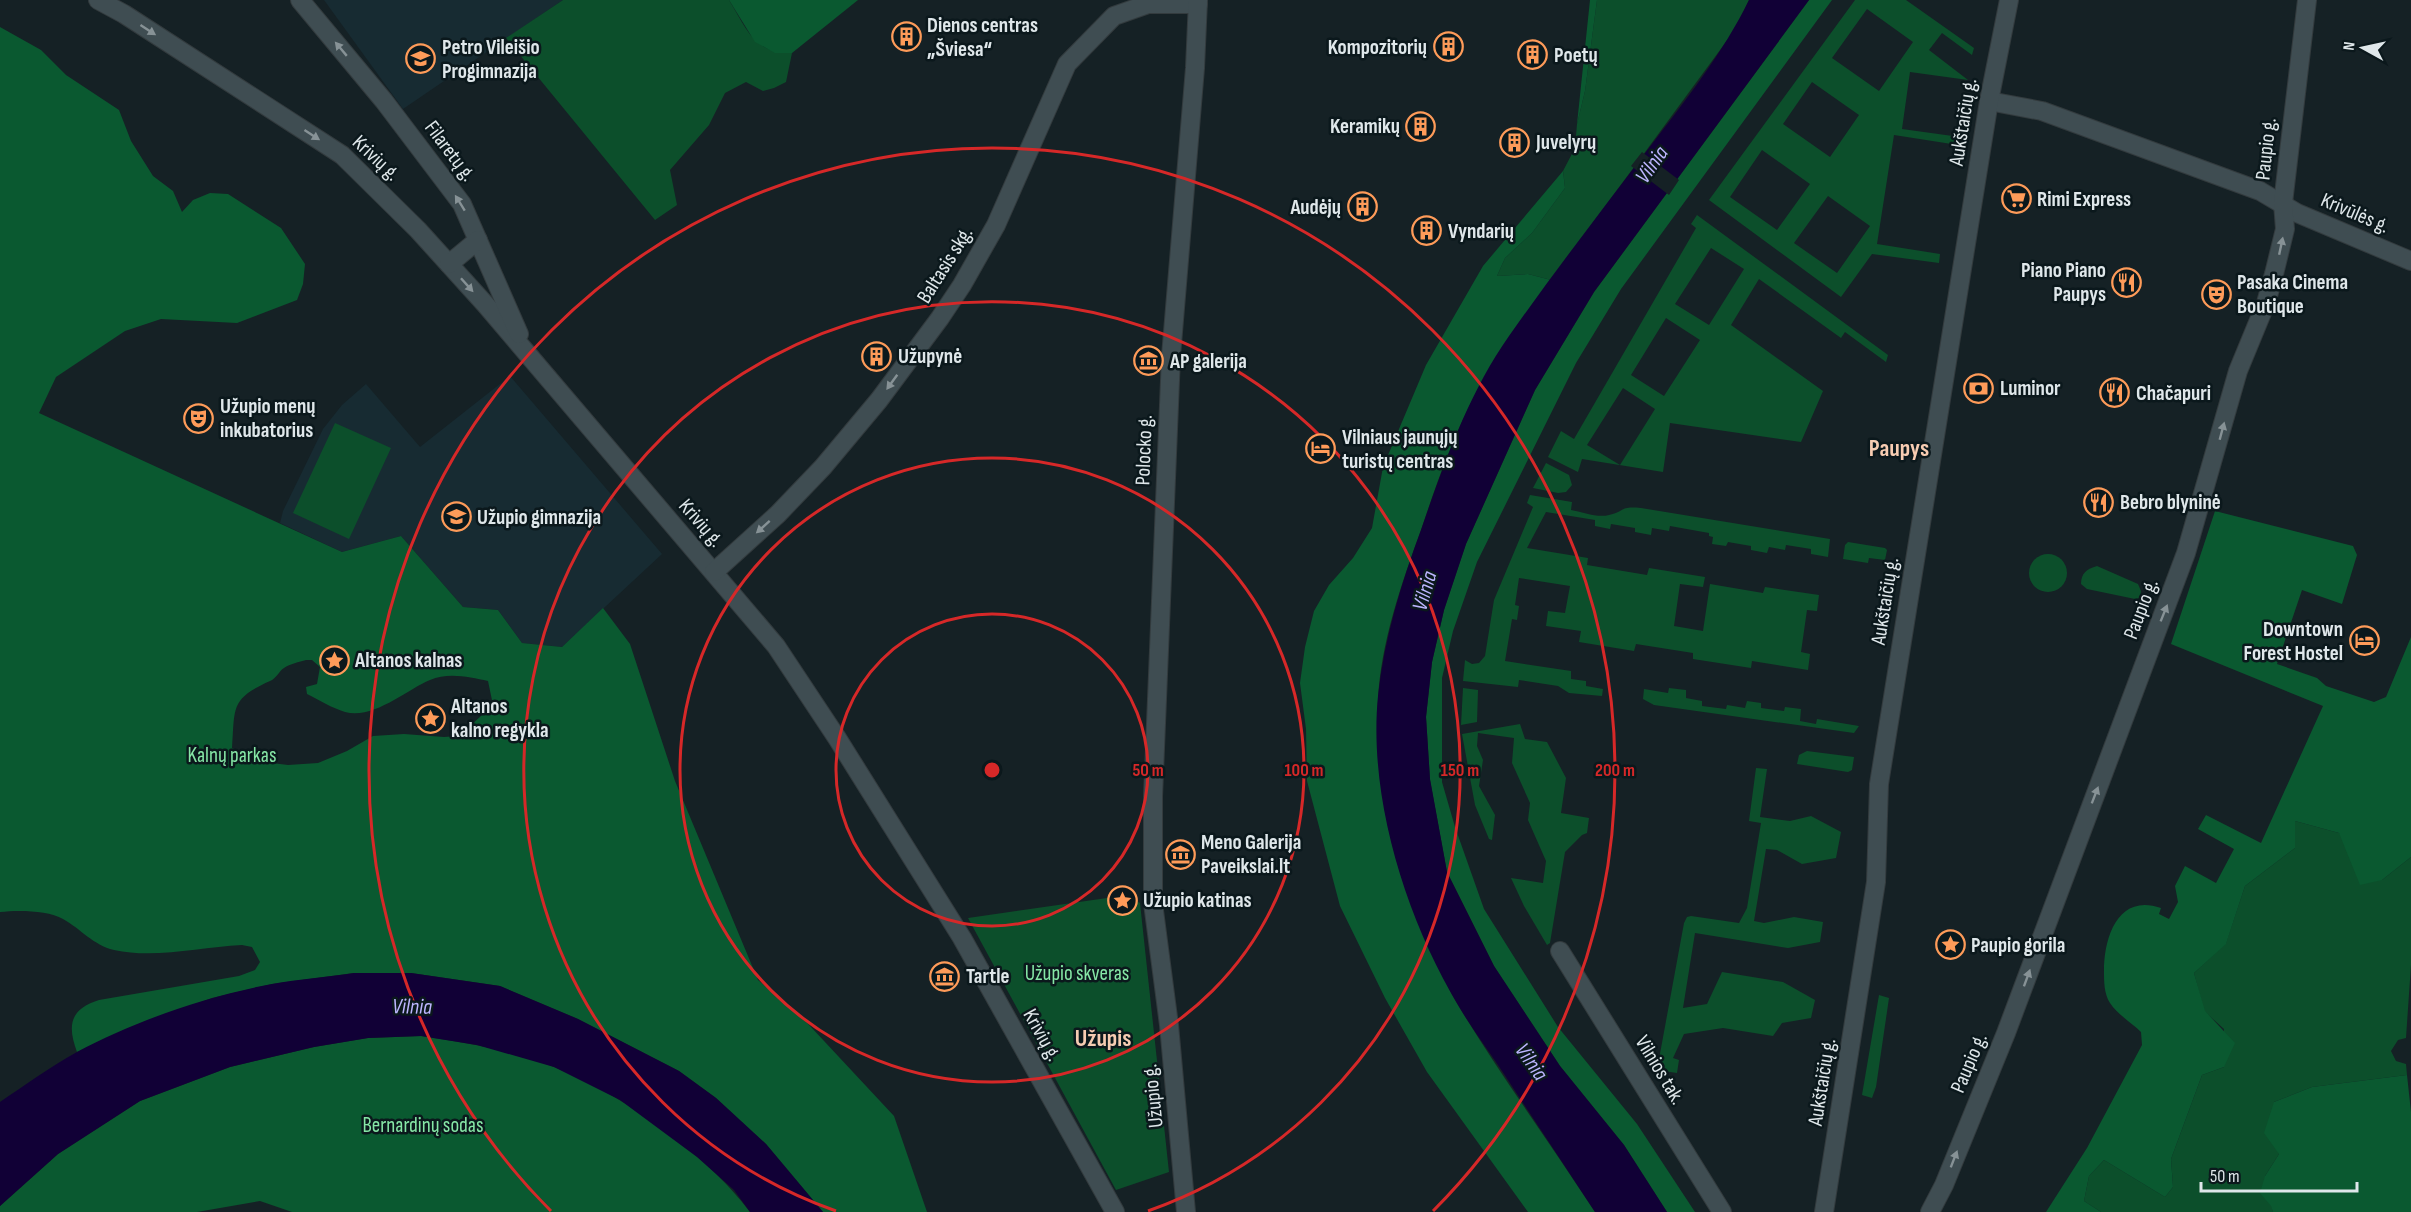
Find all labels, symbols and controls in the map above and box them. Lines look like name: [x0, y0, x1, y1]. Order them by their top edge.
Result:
place label: Dienos centras „Šviesa“: [927, 13, 1038, 62]
north arrow: [2333, 18, 2393, 78]
building icon: Dienos centras „Šviesa“: [890, 21, 922, 53]
one-way arrow: [140, 24, 156, 36]
building icon: Kompozitorių: [1432, 31, 1464, 63]
place label: Petro Vileišio Progimnazija: [442, 35, 540, 84]
place label: Kompozitorių: [1328, 35, 1427, 60]
building icon: Poetų: [1517, 39, 1549, 71]
one-way arrow: [334, 41, 347, 57]
text: N: [2340, 41, 2360, 52]
school or university icon: Petro Vileišio Progimnazija: [405, 43, 437, 75]
place label: Poetų: [1554, 43, 1598, 68]
street label: Aukštaičių g.: [1944, 77, 1982, 168]
building icon: Keramikų: [1405, 110, 1437, 142]
place label: Keramikų: [1330, 114, 1400, 139]
street label: Filaretų g.: [419, 116, 481, 186]
street label: Paupio g.: [2250, 117, 2282, 181]
building icon: Juvelyrų: [1499, 126, 1531, 158]
one-way arrow: [304, 130, 321, 141]
street label: Krivių g.: [347, 130, 405, 186]
place label: Juvelyrų: [1535, 130, 1596, 155]
water label: Vilnia: [1630, 141, 1675, 189]
supermarket icon: Rimi Express: [2000, 183, 2032, 215]
place label: Rimi Express: [2037, 187, 2131, 212]
street label: Krivūlės g.: [2317, 187, 2393, 239]
building icon: Audėjų: [1346, 191, 1378, 223]
one-way arrow: [455, 195, 466, 211]
place label: Audėjų: [1289, 195, 1341, 220]
building icon: Vyndarių: [1411, 215, 1443, 247]
place label: Vyndarių: [1448, 219, 1514, 244]
street label: Baltasis skg.: [912, 222, 978, 308]
one-way arrow: [2277, 236, 2286, 255]
place label: Piano Piano Paupys: [2021, 258, 2106, 307]
restaurant icon: Piano Piano Paupys: [2111, 266, 2143, 298]
place label: Pasaka Cinema Boutique: [2237, 270, 2348, 319]
one-way arrow: [460, 277, 474, 292]
theatre icon: Pasaka Cinema Boutique: [2200, 278, 2232, 310]
building icon: Užupynė: [861, 340, 893, 372]
place label: Užupynė: [898, 344, 962, 369]
museum icon: AP galerija: [1133, 345, 1165, 377]
place label: AP galerija: [1169, 349, 1247, 374]
bank icon: Luminor: [1963, 372, 1995, 404]
one-way arrow: [887, 374, 899, 389]
place label: Luminor: [2000, 376, 2061, 401]
restaurant icon: Chačapuri: [2099, 377, 2131, 409]
place label: Chačapuri: [2136, 381, 2211, 406]
place label: Užupio menų inkubatorius: [220, 394, 315, 443]
theatre icon: Užupio menų inkubatorius: [183, 402, 215, 434]
street label: Polocko g.: [1130, 414, 1158, 486]
one-way arrow: [2218, 422, 2227, 440]
place label: Vilniaus jaunųjų turistų centras: [1342, 425, 1457, 474]
hotel icon: Vilniaus jaunųjų turistų centras: [1305, 433, 1337, 465]
district label: Paupys: [1869, 434, 1929, 463]
restaurant icon: Bebro blyninė: [2083, 486, 2115, 518]
place label: Bebro blyninė: [2120, 490, 2221, 515]
street label: Krivių g.: [673, 494, 729, 552]
school or university icon: Užupio gimnazija: [440, 501, 472, 533]
place label: Užupio gimnazija: [477, 505, 601, 530]
one-way arrow: [756, 520, 771, 534]
street label: Aukštaičių g.: [1866, 556, 1904, 647]
water label: Vilnia: [1407, 568, 1443, 614]
street label: Paupio g.: [2118, 575, 2164, 643]
one-way arrow: [2160, 604, 2169, 622]
place label: Downtown Forest Hostel: [2244, 617, 2343, 666]
hotel icon: Downtown Forest Hostel: [2348, 625, 2380, 657]
place icon: Altanos kalnas: [318, 644, 350, 676]
place label: Altanos kalnas: [354, 648, 462, 673]
place label: Altanos kalno regykla: [450, 694, 549, 743]
place icon: Altanos kalno regykla: [414, 702, 446, 734]
park label: Kalnų parkas: [188, 743, 276, 768]
centre of rings: [982, 760, 1002, 780]
text: 50 m: [1132, 760, 1164, 781]
text: 100 m: [1285, 760, 1324, 781]
text: 150 m: [1441, 760, 1479, 781]
text: 200 m: [1595, 760, 1635, 781]
one-way arrow: [2091, 786, 2100, 804]
place label: Meno Galerija Paveikslai.lt: [1201, 830, 1301, 879]
museum icon: Meno Galerija Paveikslai.lt: [1164, 838, 1196, 870]
place icon: Užupio katinas: [1106, 884, 1138, 916]
place label: Užupio katinas: [1143, 888, 1252, 913]
place icon: Paupio gorila: [1934, 929, 1966, 961]
place label: Paupio gorila: [1971, 933, 2065, 958]
museum icon: Tartle: [929, 960, 961, 992]
park label: Užupio skveras: [1025, 961, 1129, 986]
place label: Tartle: [966, 964, 1009, 989]
one-way arrow: [2022, 969, 2032, 987]
water label: Vilnia: [392, 993, 432, 1021]
street label: Krivių g.: [1018, 1005, 1066, 1065]
district label: Užupis: [1075, 1024, 1131, 1053]
street label: Paupio g.: [1945, 1029, 1993, 1097]
street label: Vilnios tak.: [1630, 1031, 1690, 1109]
street label: Aukštaičių g.: [1803, 1037, 1841, 1128]
water label: Vilnia: [1509, 1038, 1554, 1086]
street label: Užupio g.: [1137, 1063, 1169, 1129]
park label: Bernardinų sodas: [363, 1113, 483, 1138]
one-way arrow: [1949, 1149, 1959, 1167]
scale bar: [2201, 1155, 2357, 1193]
text: 50 m: [2210, 1166, 2240, 1187]

